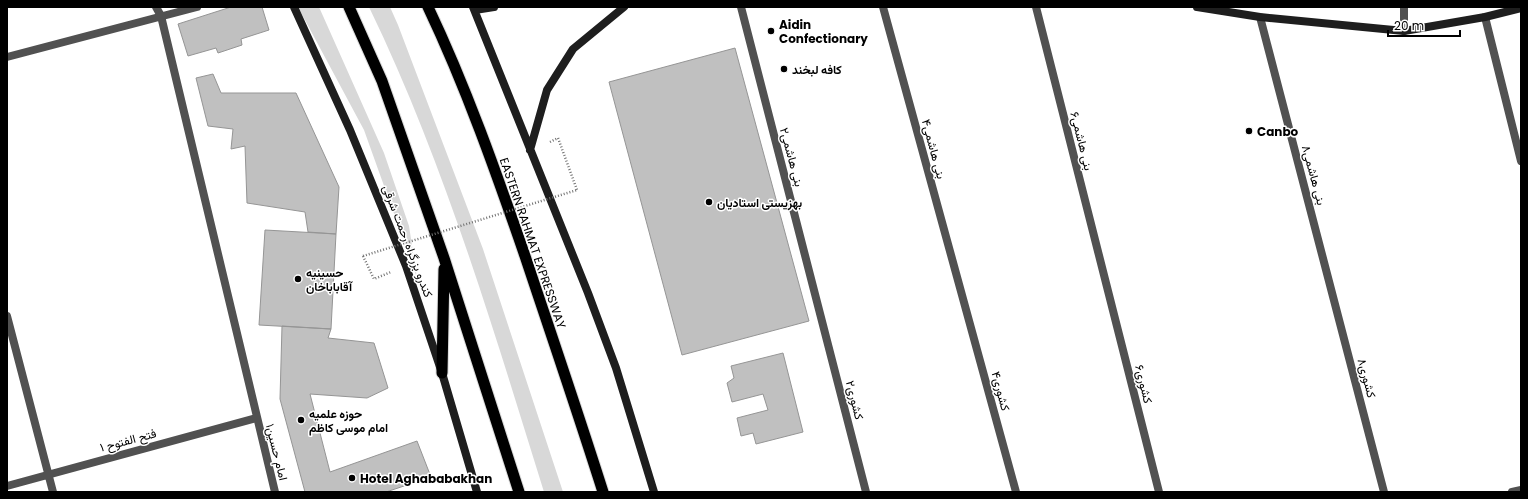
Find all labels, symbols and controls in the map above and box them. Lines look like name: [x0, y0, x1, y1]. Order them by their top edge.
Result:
scale bar: [1388, 12, 1460, 38]
place label: Aidin Confectionary: [779, 16, 868, 47]
text: 20 m: [1394, 17, 1424, 34]
marker: Aidin Confectionary: [766, 26, 776, 36]
place label: کافه لبخند: [792, 61, 842, 78]
marker: کافه لبخند: [779, 64, 789, 74]
street label: ۶بنی هاشمی: [1066, 110, 1098, 172]
street label: ۴بنی هاشمی: [918, 117, 950, 181]
place label: Canbo: [1257, 123, 1299, 140]
street label: ۲بنی هاشمی: [776, 126, 808, 188]
marker: Canbo: [1244, 126, 1254, 136]
street label: ۸بنی هاشمی: [1298, 143, 1330, 207]
street label: EASTERN RAHMAT EXPRESSWAY: [496, 155, 570, 331]
street label: کندرو بزرگراه رحمت شرقی: [379, 182, 437, 300]
place label: بهزیستی استادیان: [717, 194, 803, 211]
marker: بهزیستی استادیان: [704, 197, 714, 207]
place label: حسینیه آقاباباخان: [306, 264, 353, 295]
marker: حسینیه آقاباباخان: [293, 274, 303, 284]
street label: ۸کشوری: [1354, 356, 1380, 400]
street label: کشوری۶: [1131, 363, 1157, 405]
street label: کشوری۴: [988, 369, 1014, 413]
street label: کشوری۲: [842, 379, 868, 421]
place label: حوزه علمیه امام موسی کاظم: [309, 405, 388, 436]
marker: حوزه علمیه امام موسی کاظم: [296, 415, 306, 425]
street label: امام حسین۱: [262, 422, 292, 482]
street label: فتح الفتوح ۱: [98, 424, 158, 457]
place label: Hotel Aghababakhan: [360, 470, 492, 487]
marker: Hotel Aghababakhan: [347, 473, 357, 483]

